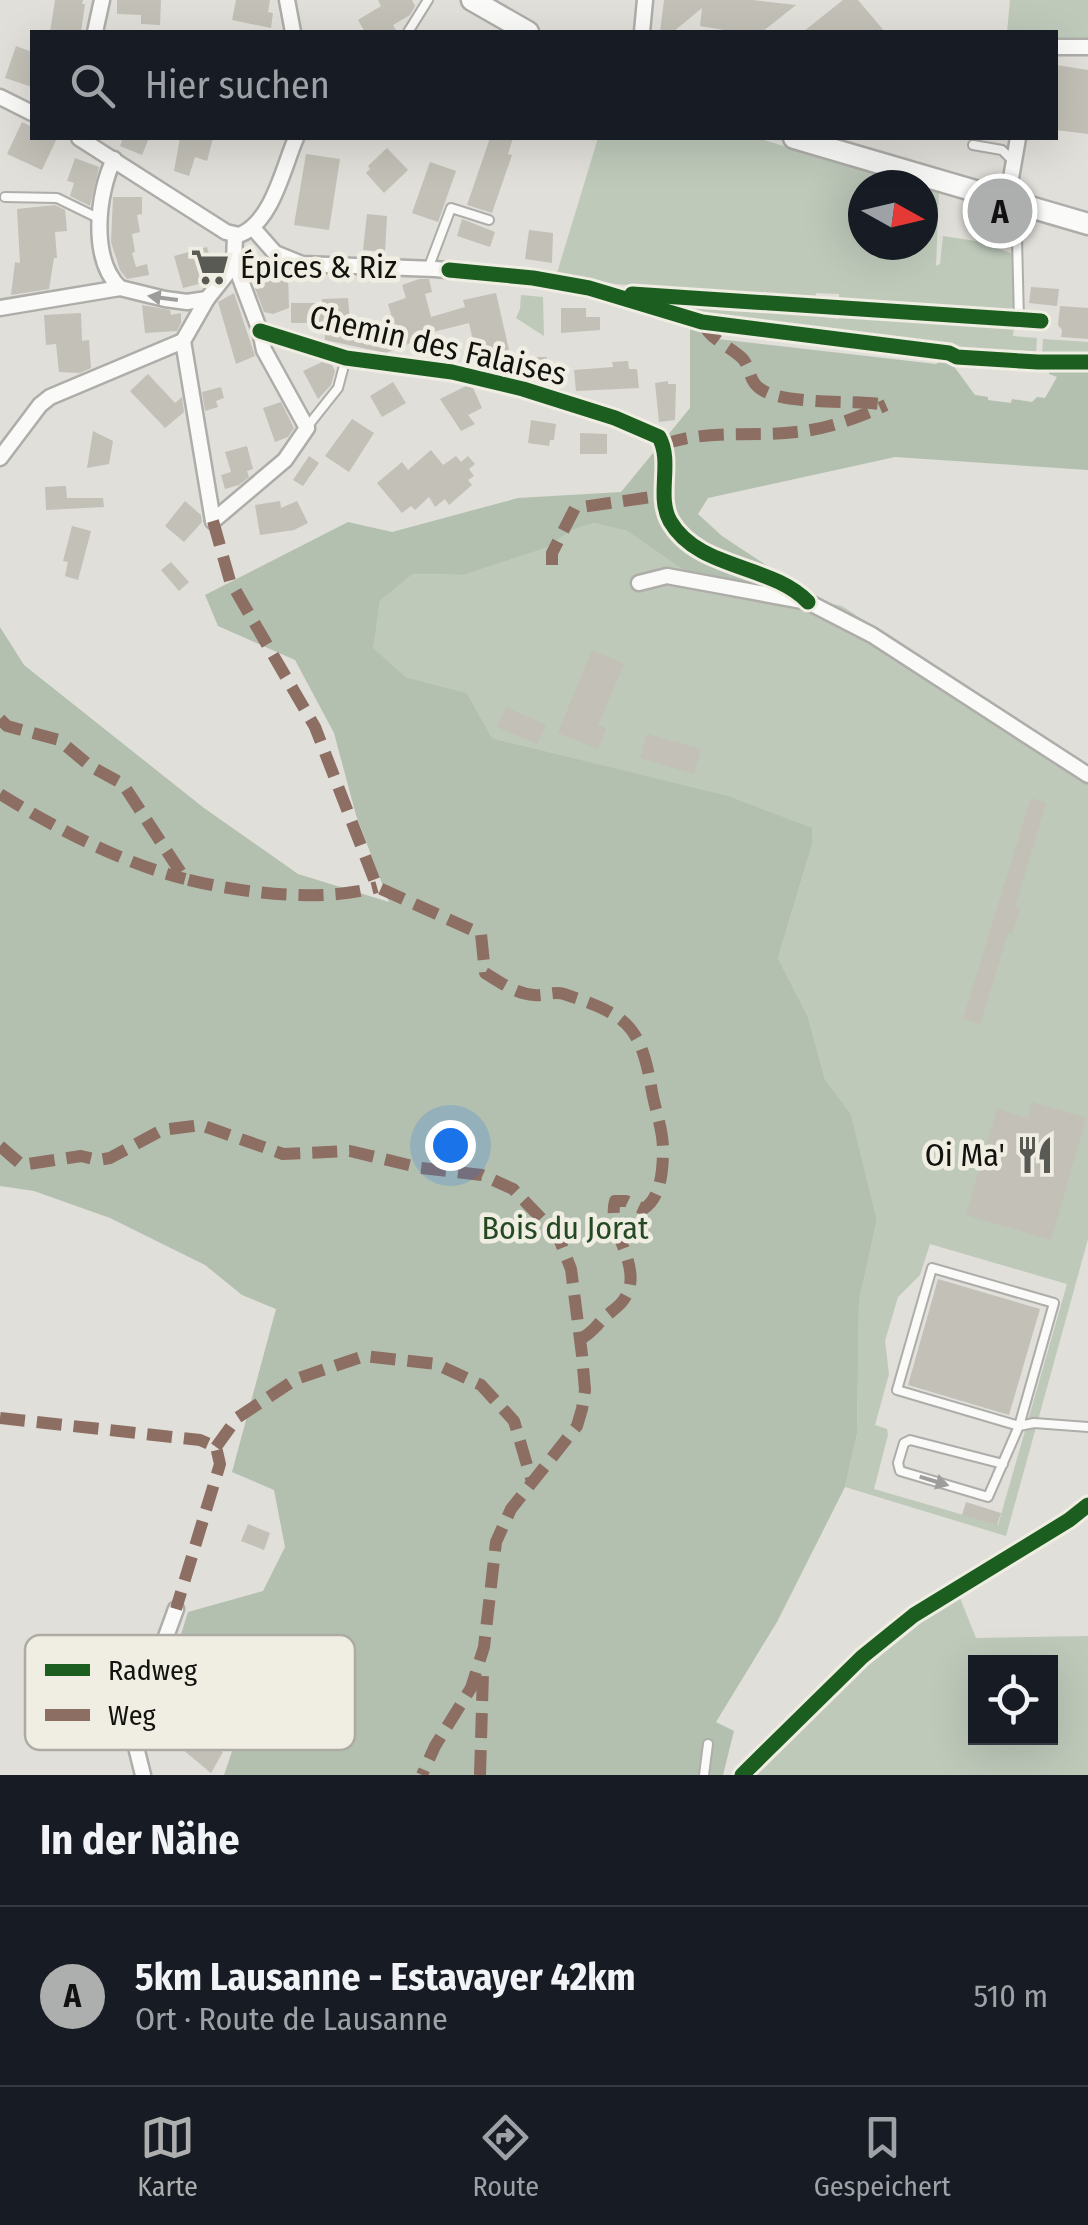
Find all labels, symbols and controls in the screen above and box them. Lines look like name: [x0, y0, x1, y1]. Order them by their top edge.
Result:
search box: [30, 30, 1058, 140]
icon: search: [65, 58, 120, 113]
text: Hier suchen: [145, 62, 330, 108]
north arrow: [848, 170, 938, 260]
pin: A: [968, 174, 1032, 248]
supermarket icon: Épices & Riz: [189, 246, 231, 288]
place label: Épices & Riz: [240, 248, 397, 286]
one-way arrow: [147, 290, 178, 306]
street label: Chemin des Falaises: [306, 297, 570, 393]
your location: [425, 1120, 476, 1171]
restaurant icon: Oi Ma': [1014, 1134, 1056, 1176]
place label: Oi Ma': [925, 1136, 1005, 1174]
park label: Bois du Jorat: [482, 1209, 649, 1247]
one-way arrow: [919, 1474, 950, 1489]
legend: [25, 1635, 355, 1750]
text: Radweg: [108, 1654, 198, 1687]
map controls: [968, 1655, 1058, 1745]
button: locate: [968, 1655, 1058, 1745]
text: Weg: [108, 1699, 157, 1732]
text: In der Nähe: [40, 1815, 240, 1865]
text: 5km Lausanne - Estavayer 42km: [135, 1954, 636, 2000]
text: A: [64, 1977, 81, 2015]
text: 510 m: [974, 1977, 1048, 2015]
text: Ort · Route de Lausanne: [135, 2000, 448, 2038]
tab: Karte: [137, 2110, 198, 2203]
tab: Route: [472, 2110, 539, 2203]
tab: Gespeichert: [814, 2110, 951, 2203]

